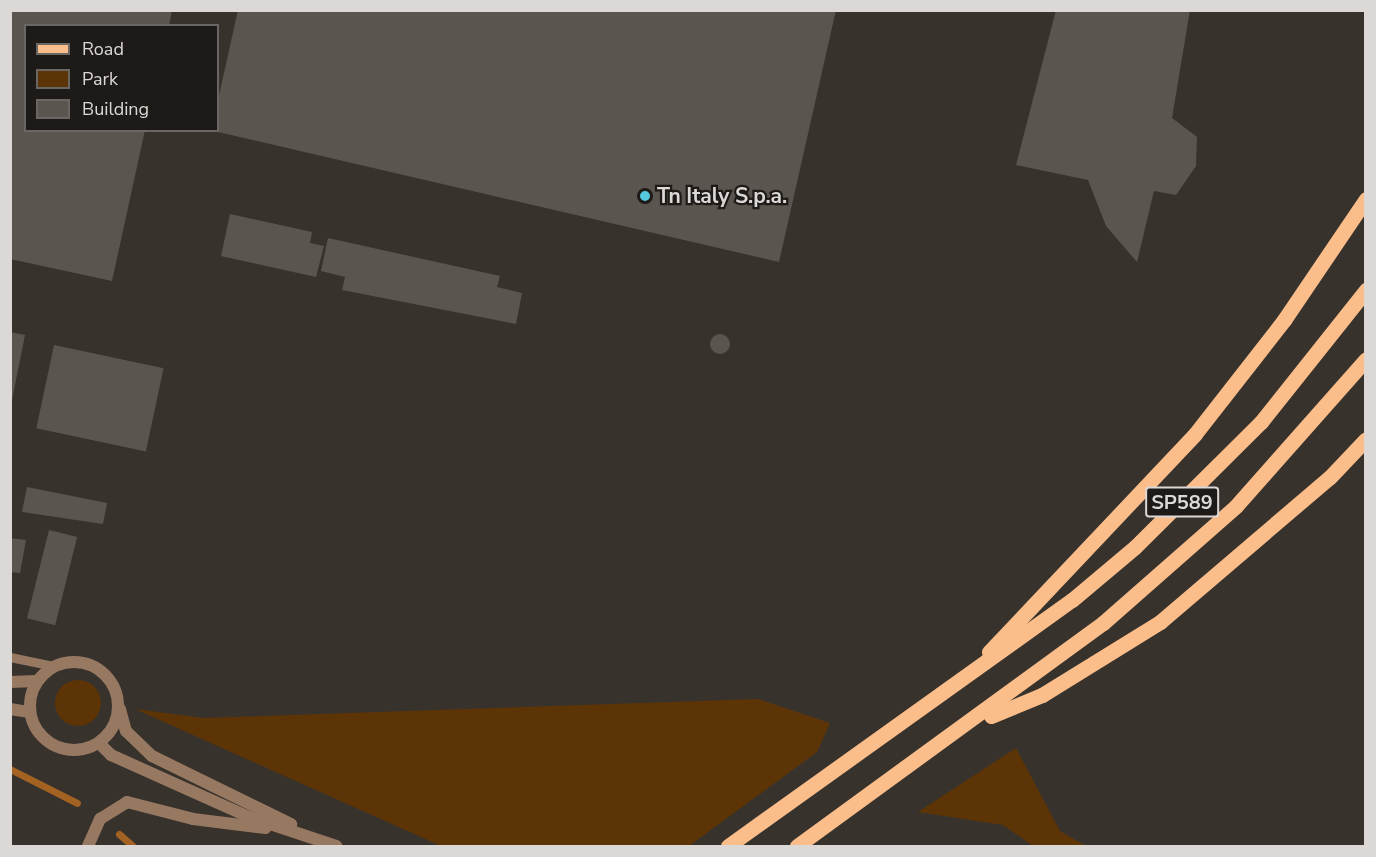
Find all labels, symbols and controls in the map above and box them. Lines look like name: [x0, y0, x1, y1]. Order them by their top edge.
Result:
legend: [24, 24, 219, 132]
text: Road: [82, 37, 124, 61]
text: Park: [82, 67, 118, 91]
text: Building: [82, 97, 149, 121]
place label: Tn Italy S.p.a.: [657, 183, 787, 209]
marker: Tn Italy S.p.a.: [638, 189, 652, 203]
road number: SP589: [1144, 485, 1220, 519]

